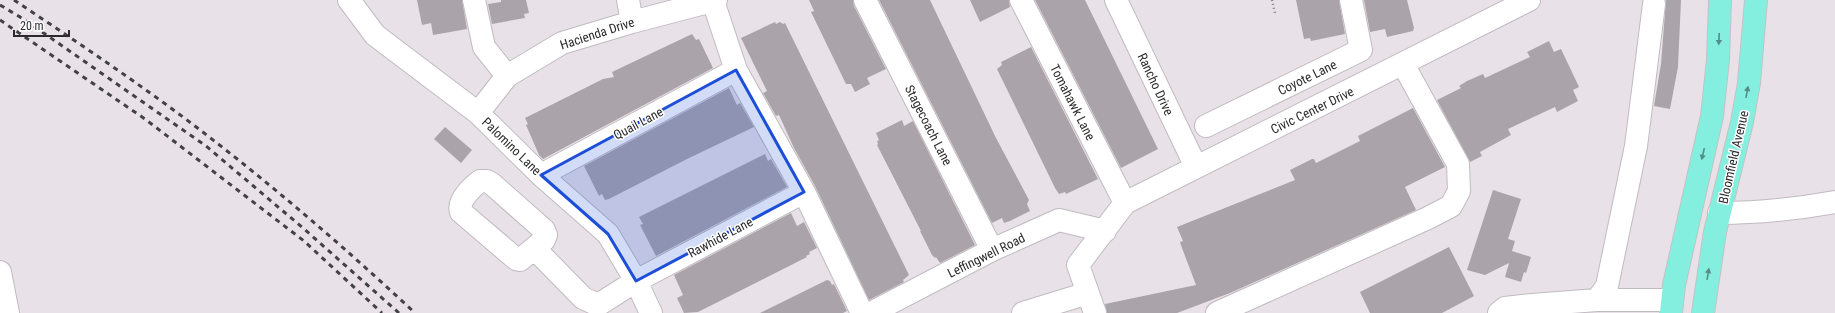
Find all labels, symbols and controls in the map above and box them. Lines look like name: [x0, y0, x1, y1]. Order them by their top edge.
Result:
scale bar: [14, 12, 69, 38]
street label: Hacienda Drive: [558, 14, 636, 53]
text: 20 m: [20, 19, 44, 33]
one-way arrow: [1716, 33, 1722, 46]
street label: Rancho Drive: [1135, 51, 1177, 118]
street label: Coyote Lane: [1275, 57, 1339, 98]
street label: Tomahawk Lane: [1047, 62, 1098, 143]
street label: Stagecoach Lane: [902, 83, 955, 168]
street label: Civic Center Drive: [1268, 84, 1356, 137]
one-way arrow: [1744, 86, 1750, 98]
street label: Quail Lane: [611, 104, 666, 143]
street label: Bloomfield Avenue: [1715, 109, 1752, 205]
street label: Palomino Lane: [479, 114, 544, 178]
one-way arrow: [1699, 148, 1705, 160]
street label: Rawhide Lane: [685, 214, 755, 261]
street label: Leffingwell Road: [945, 230, 1027, 281]
one-way arrow: [1705, 267, 1711, 280]

